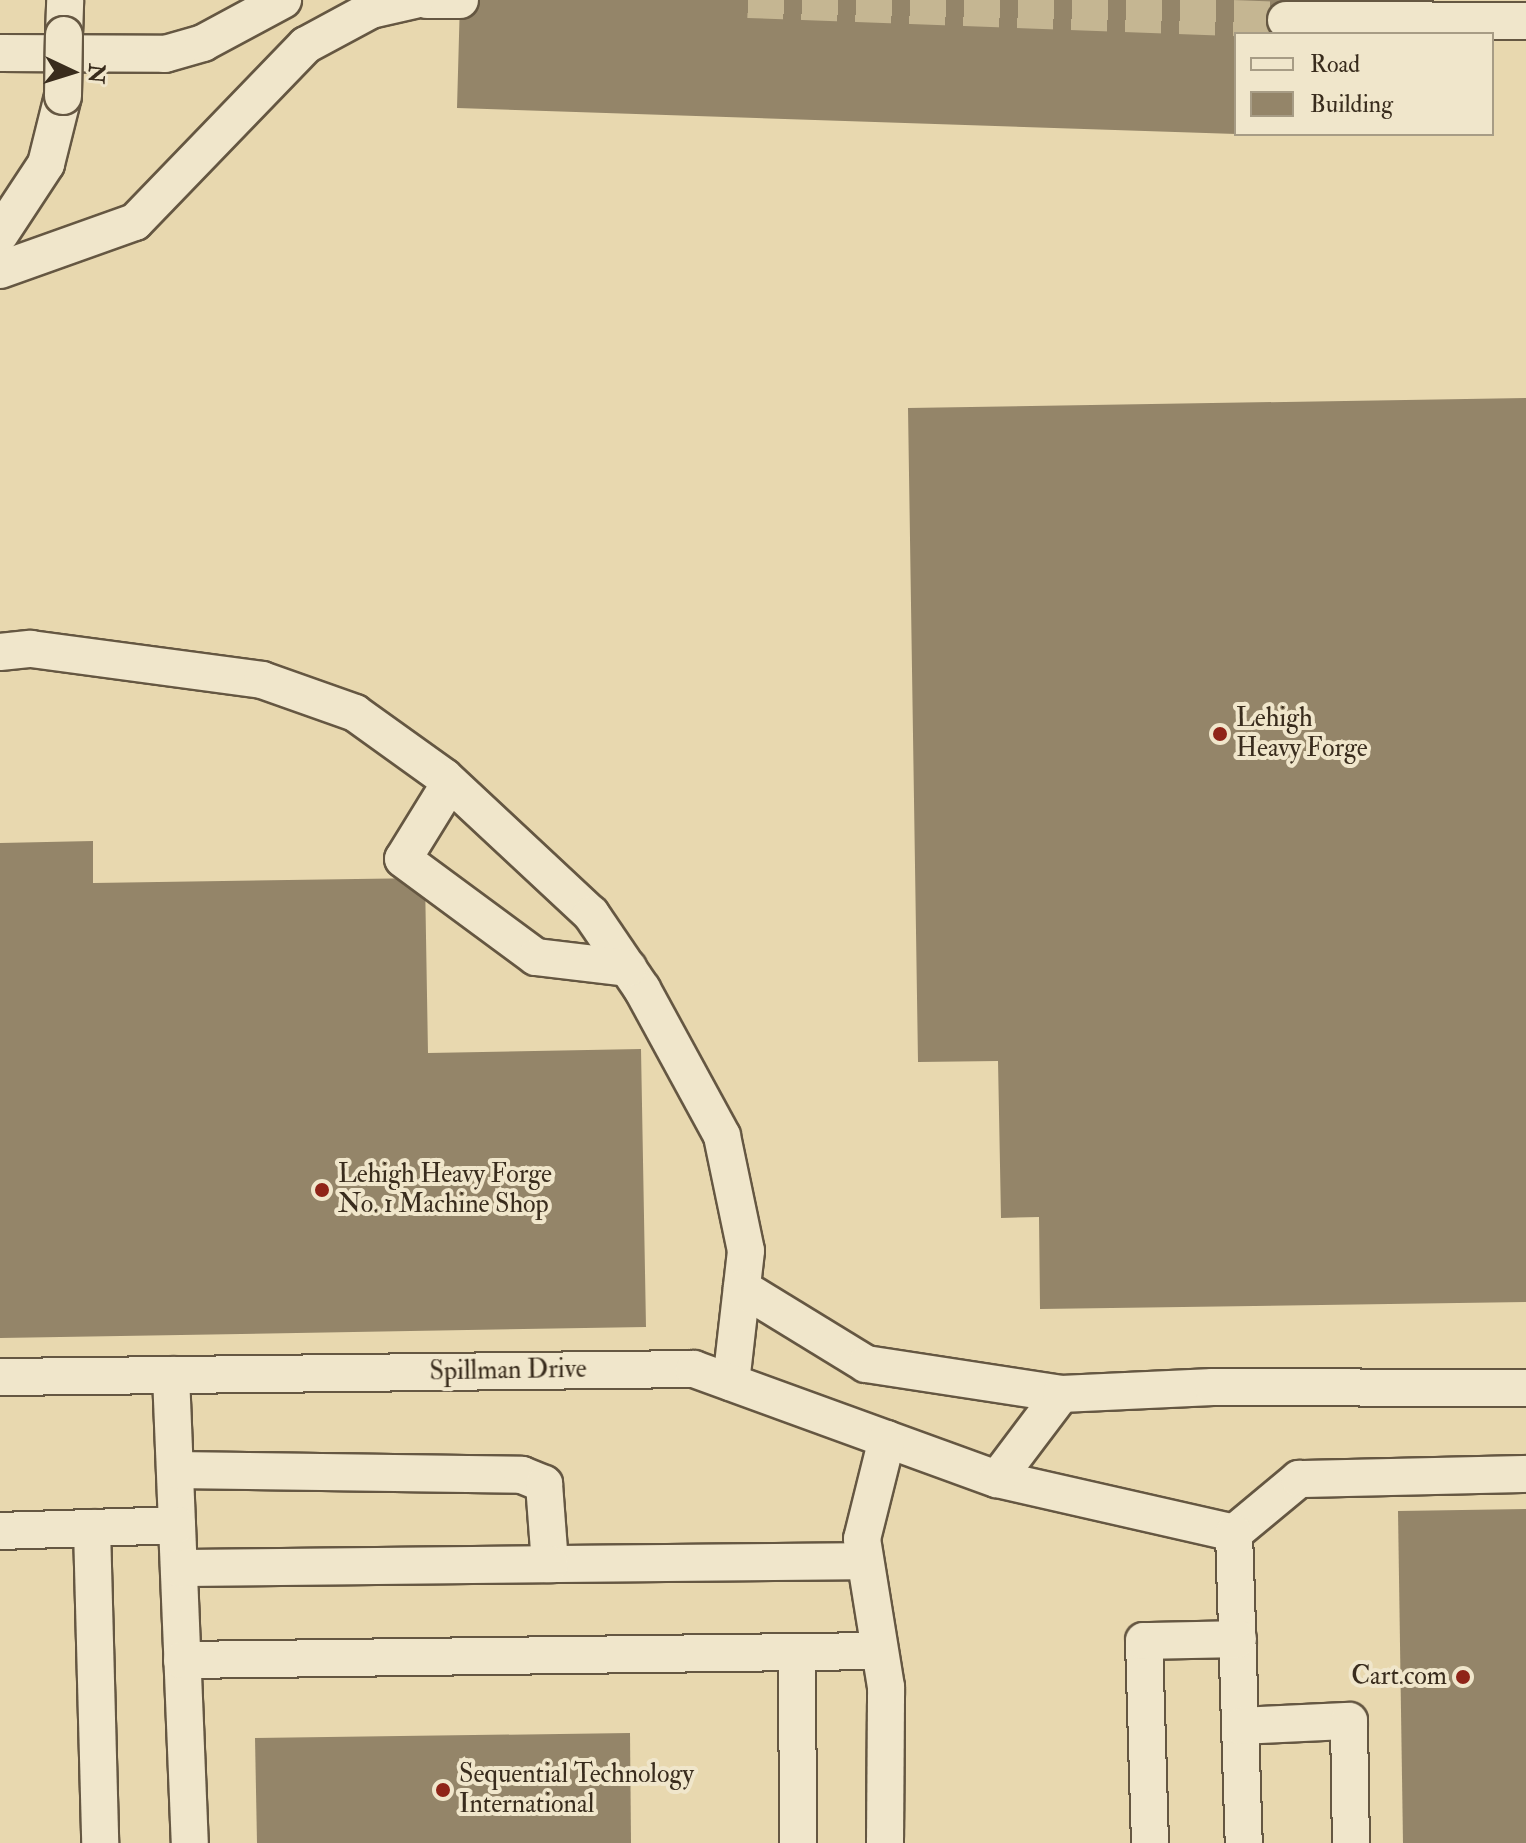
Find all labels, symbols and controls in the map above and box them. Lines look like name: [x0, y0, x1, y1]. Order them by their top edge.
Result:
north arrow: [32, 32, 112, 112]
legend: [1234, 32, 1494, 136]
text: Road: [1310, 49, 1360, 80]
text: N: [81, 63, 111, 84]
text: Building: [1310, 89, 1393, 120]
place label: Lehigh Heavy Forge: [1236, 703, 1368, 764]
marker: Lehigh Heavy Forge: [1211, 725, 1229, 743]
place label: Lehigh Heavy Forge No. 1 Machine Shop: [338, 1159, 552, 1220]
marker: Lehigh Heavy Forge No. 1 Machine Shop: [313, 1181, 331, 1199]
street label: Spillman Drive: [429, 1354, 587, 1388]
place label: Cart.com: [1351, 1661, 1447, 1693]
marker: Cart.com: [1454, 1668, 1472, 1686]
place label: Sequential Technology International: [459, 1759, 694, 1820]
marker: Sequential Technology International: [434, 1781, 452, 1799]

